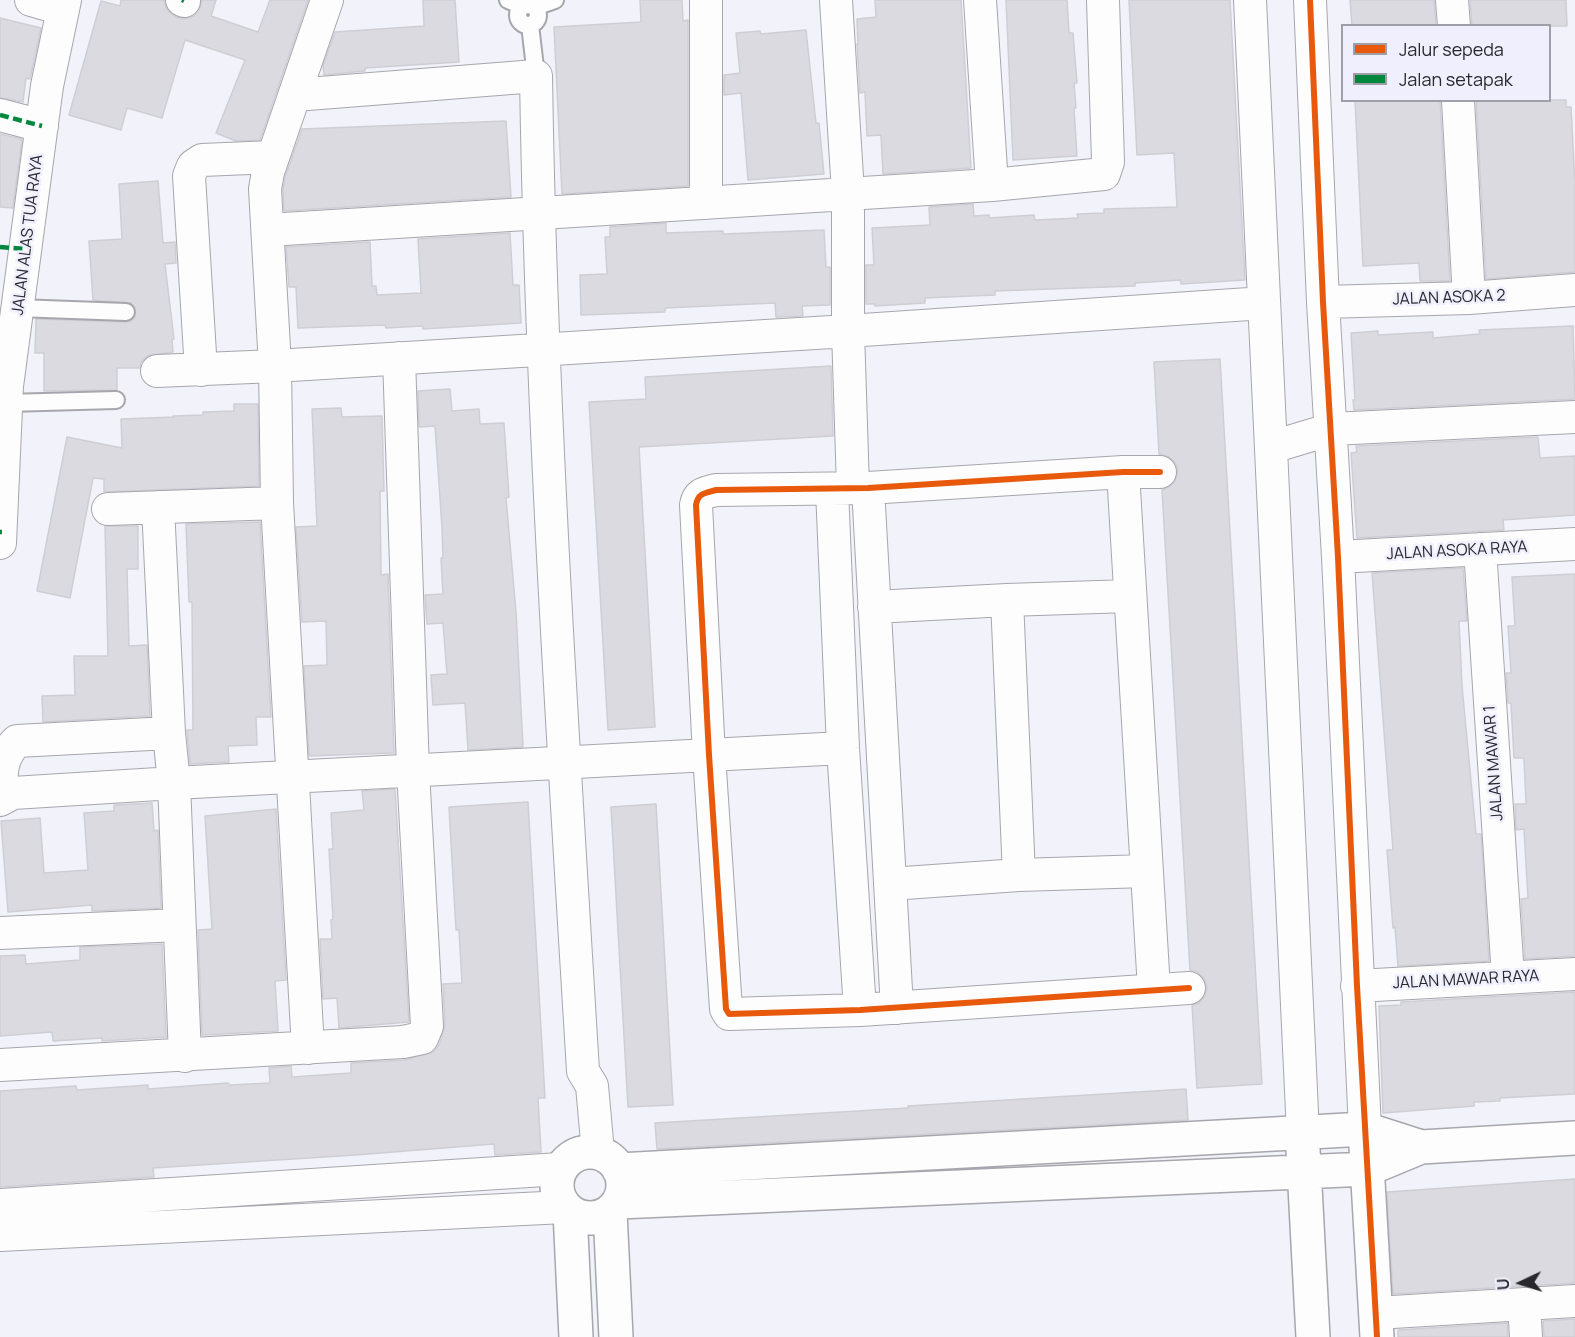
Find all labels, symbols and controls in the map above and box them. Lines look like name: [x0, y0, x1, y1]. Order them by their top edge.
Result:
legend: [1341, 24, 1551, 102]
text: Jalur sepeda: [1399, 37, 1504, 61]
text: Jalan setapak: [1399, 67, 1513, 91]
street label: JALAN ALAS TUA RAYA: [9, 154, 47, 316]
street label: JALAN ASOKA 2: [1392, 286, 1506, 310]
street label: JALAN ASOKA RAYA: [1386, 538, 1528, 564]
street label: JALAN MAWAR 1: [1480, 705, 1508, 821]
street label: JALAN MAWAR RAYA: [1392, 967, 1540, 993]
north arrow: [1491, 1253, 1551, 1313]
text: U: [1492, 1278, 1514, 1291]

